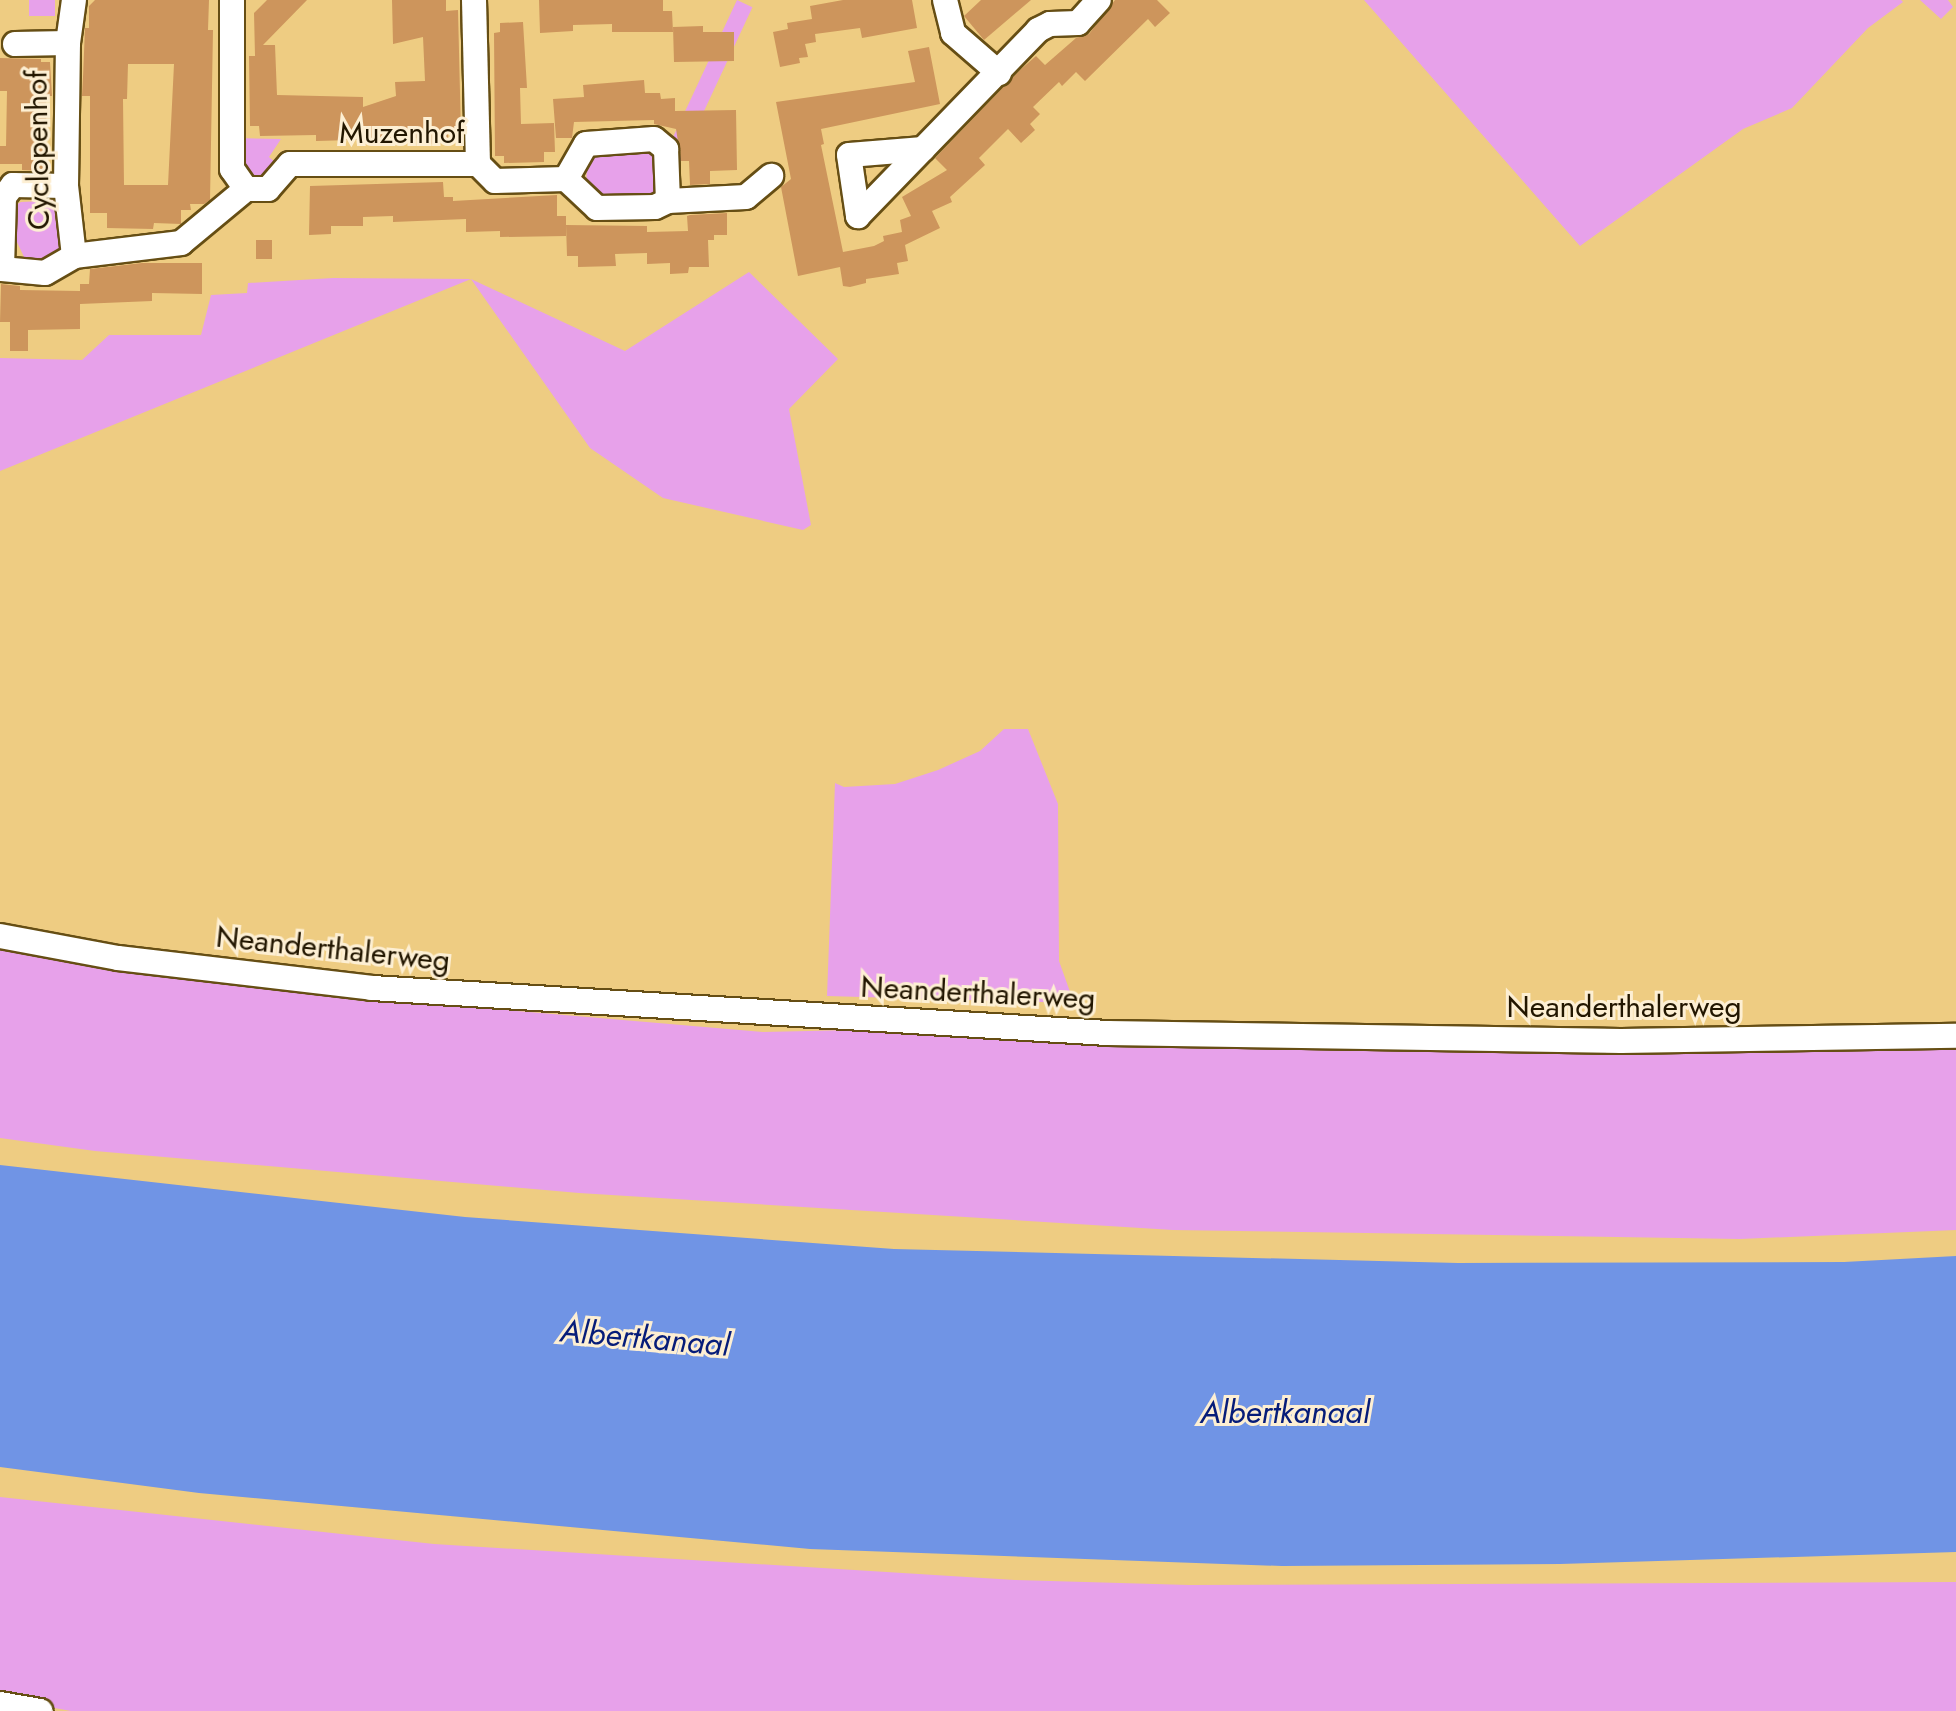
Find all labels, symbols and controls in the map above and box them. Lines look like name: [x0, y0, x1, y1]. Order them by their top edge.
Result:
street label: Cyclopenhof: [19, 70, 57, 230]
street label: Muzenhof: [339, 115, 465, 151]
street label: Neanderthalerweg: [214, 919, 452, 979]
street label: Neanderthalerweg: [860, 969, 1096, 1017]
street label: Neanderthalerweg: [1506, 989, 1742, 1025]
water label: Albertkanaal: [559, 1311, 731, 1365]
water label: Albertkanaal: [1200, 1393, 1370, 1431]

